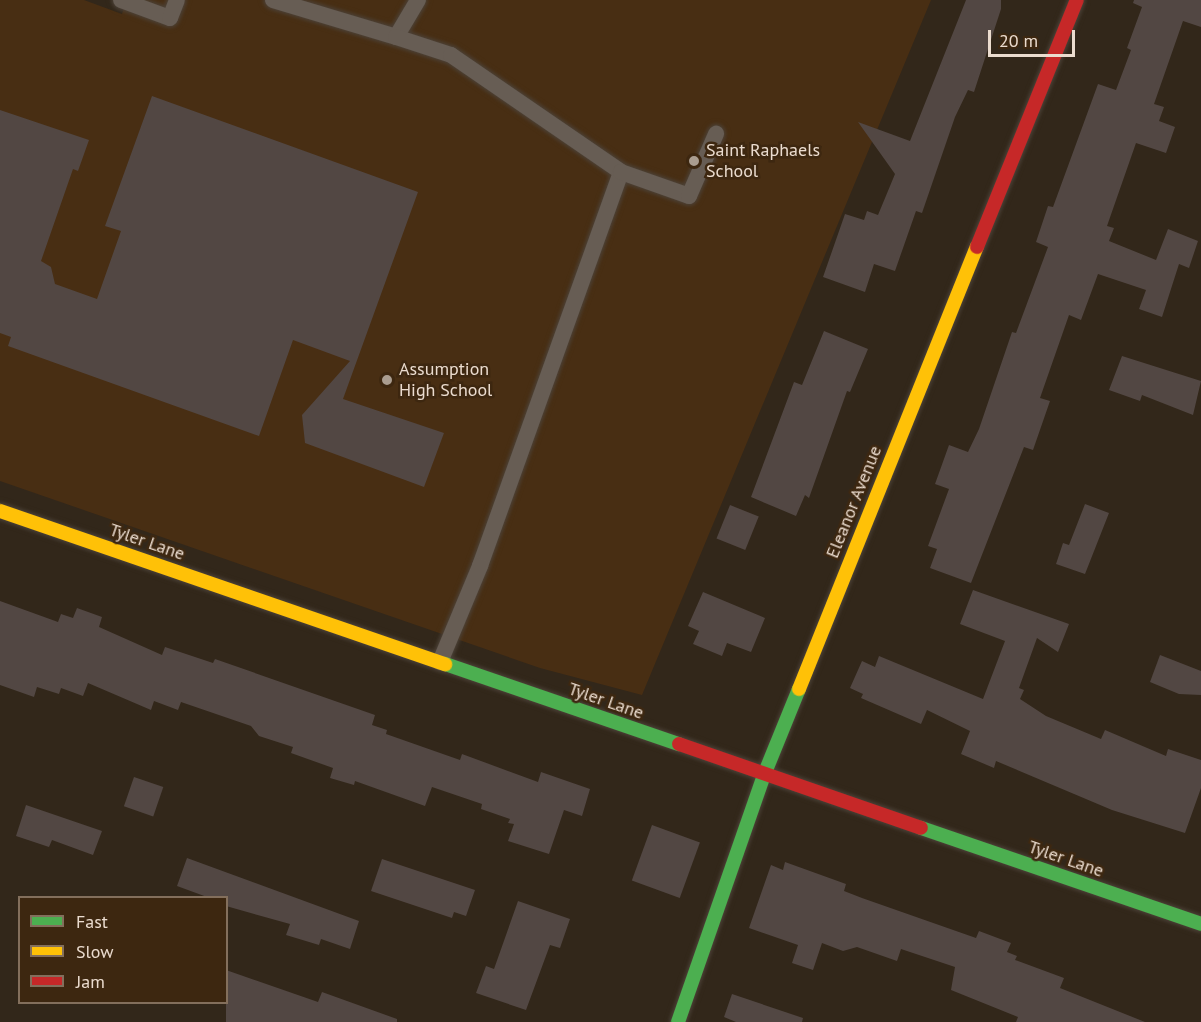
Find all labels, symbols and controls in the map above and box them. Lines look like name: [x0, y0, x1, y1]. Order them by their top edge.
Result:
scale bar: [991, 18, 1078, 56]
text: 20 m: [999, 29, 1038, 52]
place label: Saint Raphaels School: [706, 140, 820, 182]
marker: Saint Raphaels School: [687, 154, 701, 168]
place label: Assumption High School: [399, 359, 492, 401]
marker: Assumption High School: [380, 373, 394, 387]
street label: Eleanor Avenue: [822, 443, 886, 561]
street label: Tyler Lane: [106, 519, 188, 565]
street label: Tyler Lane: [565, 678, 647, 724]
street label: Tyler Lane: [1025, 836, 1107, 882]
legend: [18, 896, 228, 1004]
text: Fast: [76, 910, 108, 933]
text: Slow: [76, 940, 114, 963]
text: Jam: [76, 970, 105, 993]

